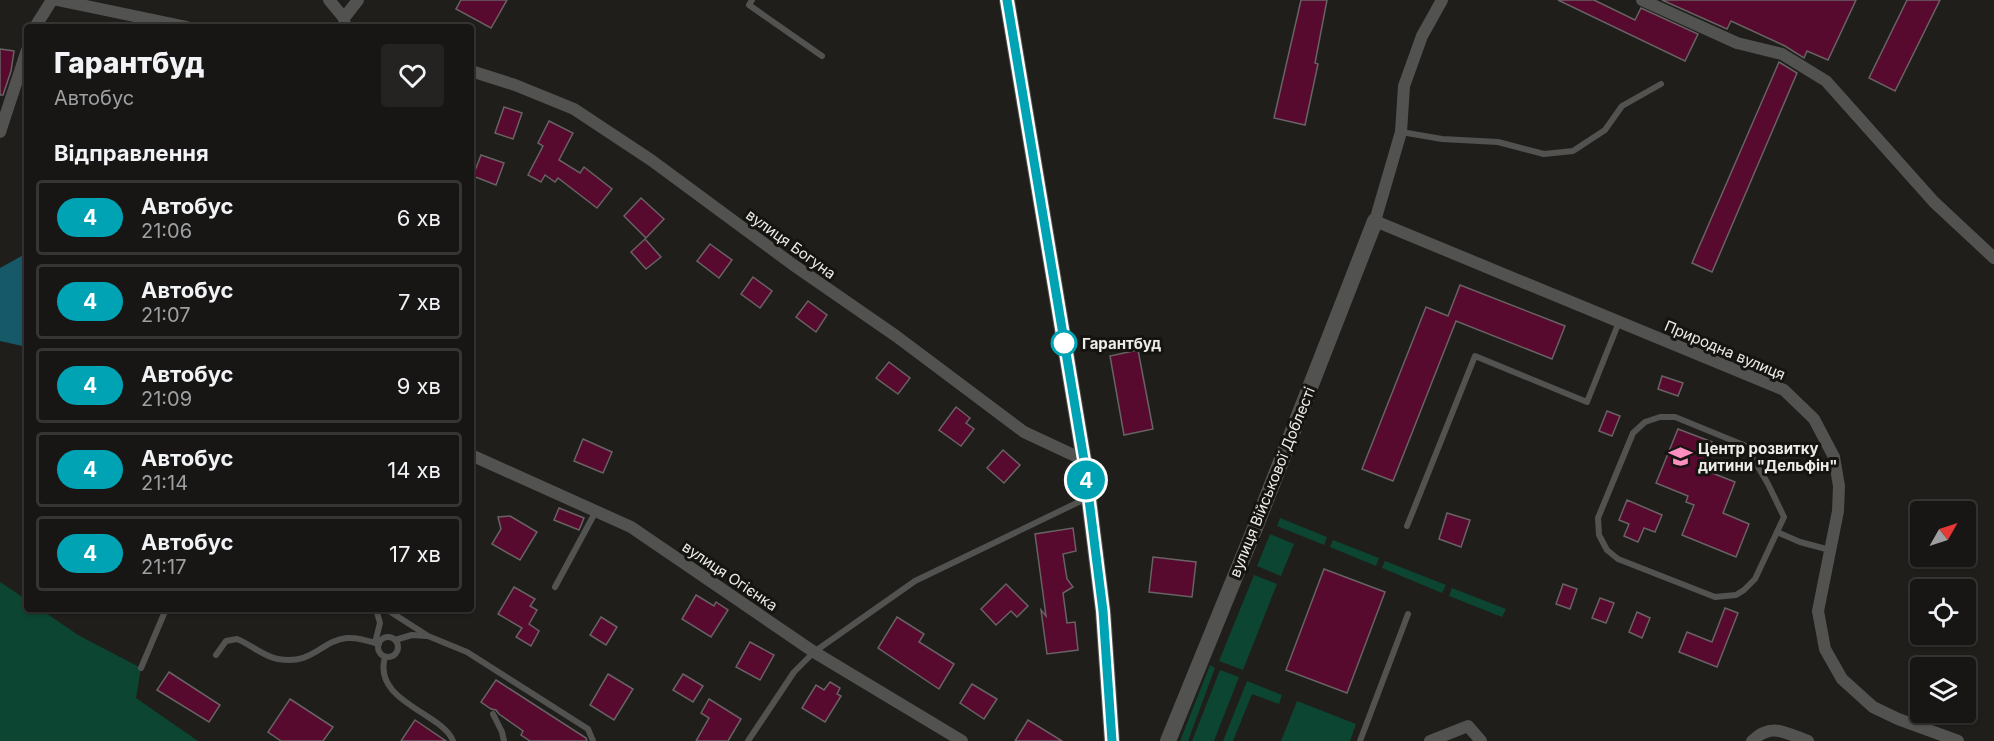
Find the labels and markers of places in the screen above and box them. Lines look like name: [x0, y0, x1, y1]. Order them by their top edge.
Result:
marker: Гарантбуд: [1051, 330, 1077, 356]
place label: Гарантбуд: [1082, 334, 1161, 353]
place label: Центр розвитку дитини "Дельфін": [1698, 439, 1838, 475]
school or university icon: Центр розвитку дитини "Дельфін": [1667, 444, 1693, 470]

